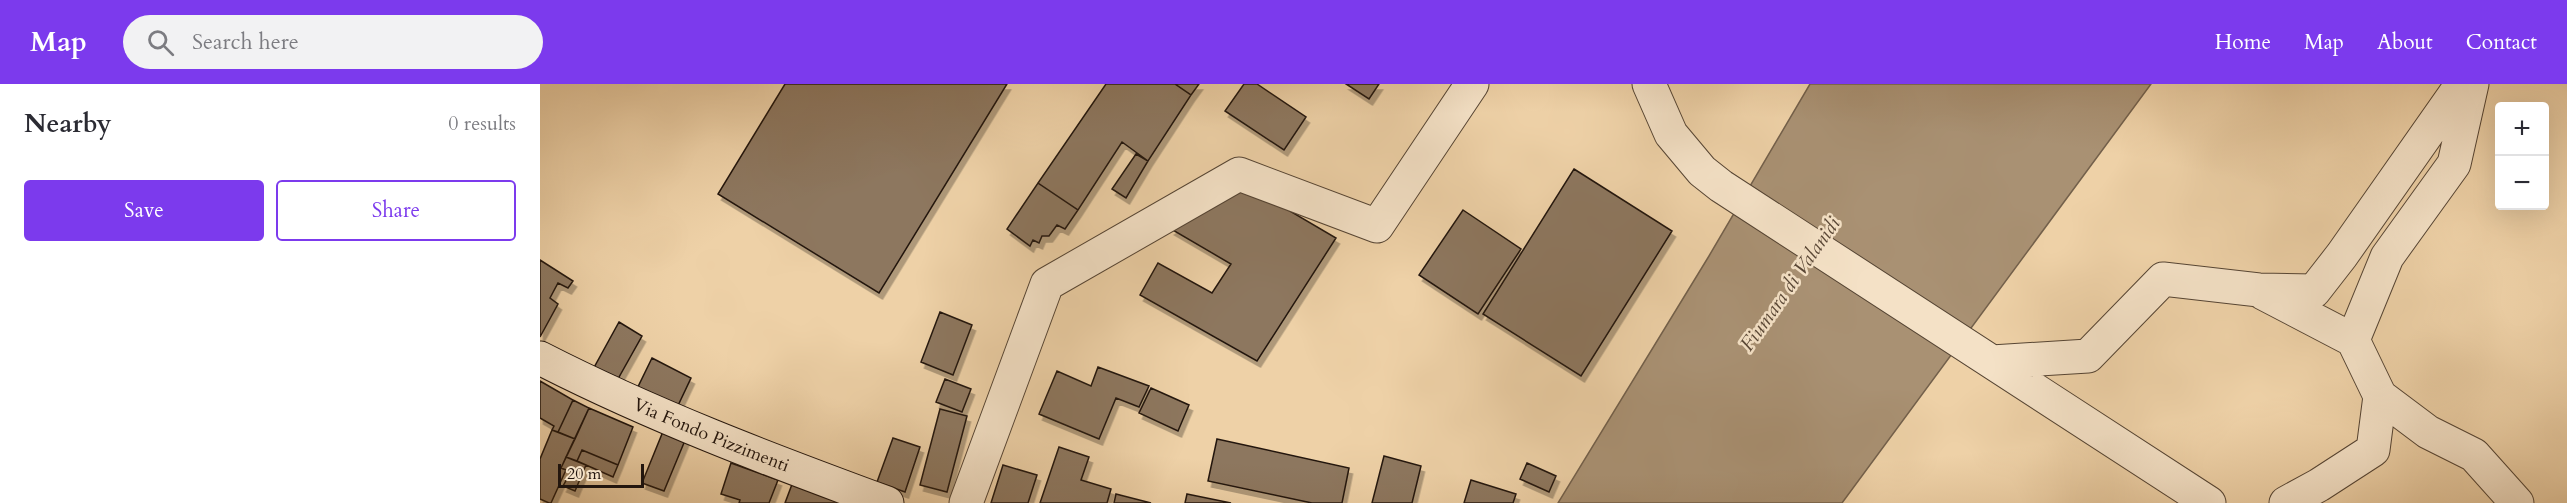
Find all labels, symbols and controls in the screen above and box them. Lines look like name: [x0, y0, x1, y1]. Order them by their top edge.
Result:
search box: [123, 15, 543, 69]
text: Map: [30, 23, 87, 61]
icon: search: [144, 26, 177, 59]
text: Search here: [192, 27, 299, 57]
text: Home: [2215, 28, 2271, 57]
text: Map: [2304, 28, 2344, 57]
text: About: [2377, 28, 2433, 57]
text: Contact: [2466, 28, 2537, 57]
map controls: [2495, 102, 2549, 210]
button: +: [2495, 102, 2549, 156]
text: Nearby: [24, 106, 112, 141]
text: 0 results: [448, 110, 516, 137]
button: −: [2495, 156, 2549, 210]
button: Save: [24, 180, 264, 241]
button: Share: [276, 180, 516, 241]
water label: Fiumara di Valanidi: [1734, 211, 1847, 356]
street label: Via Fondo Pizzimenti: [629, 392, 793, 478]
scale bar: [558, 461, 644, 488]
text: 20 m: [567, 463, 601, 485]

